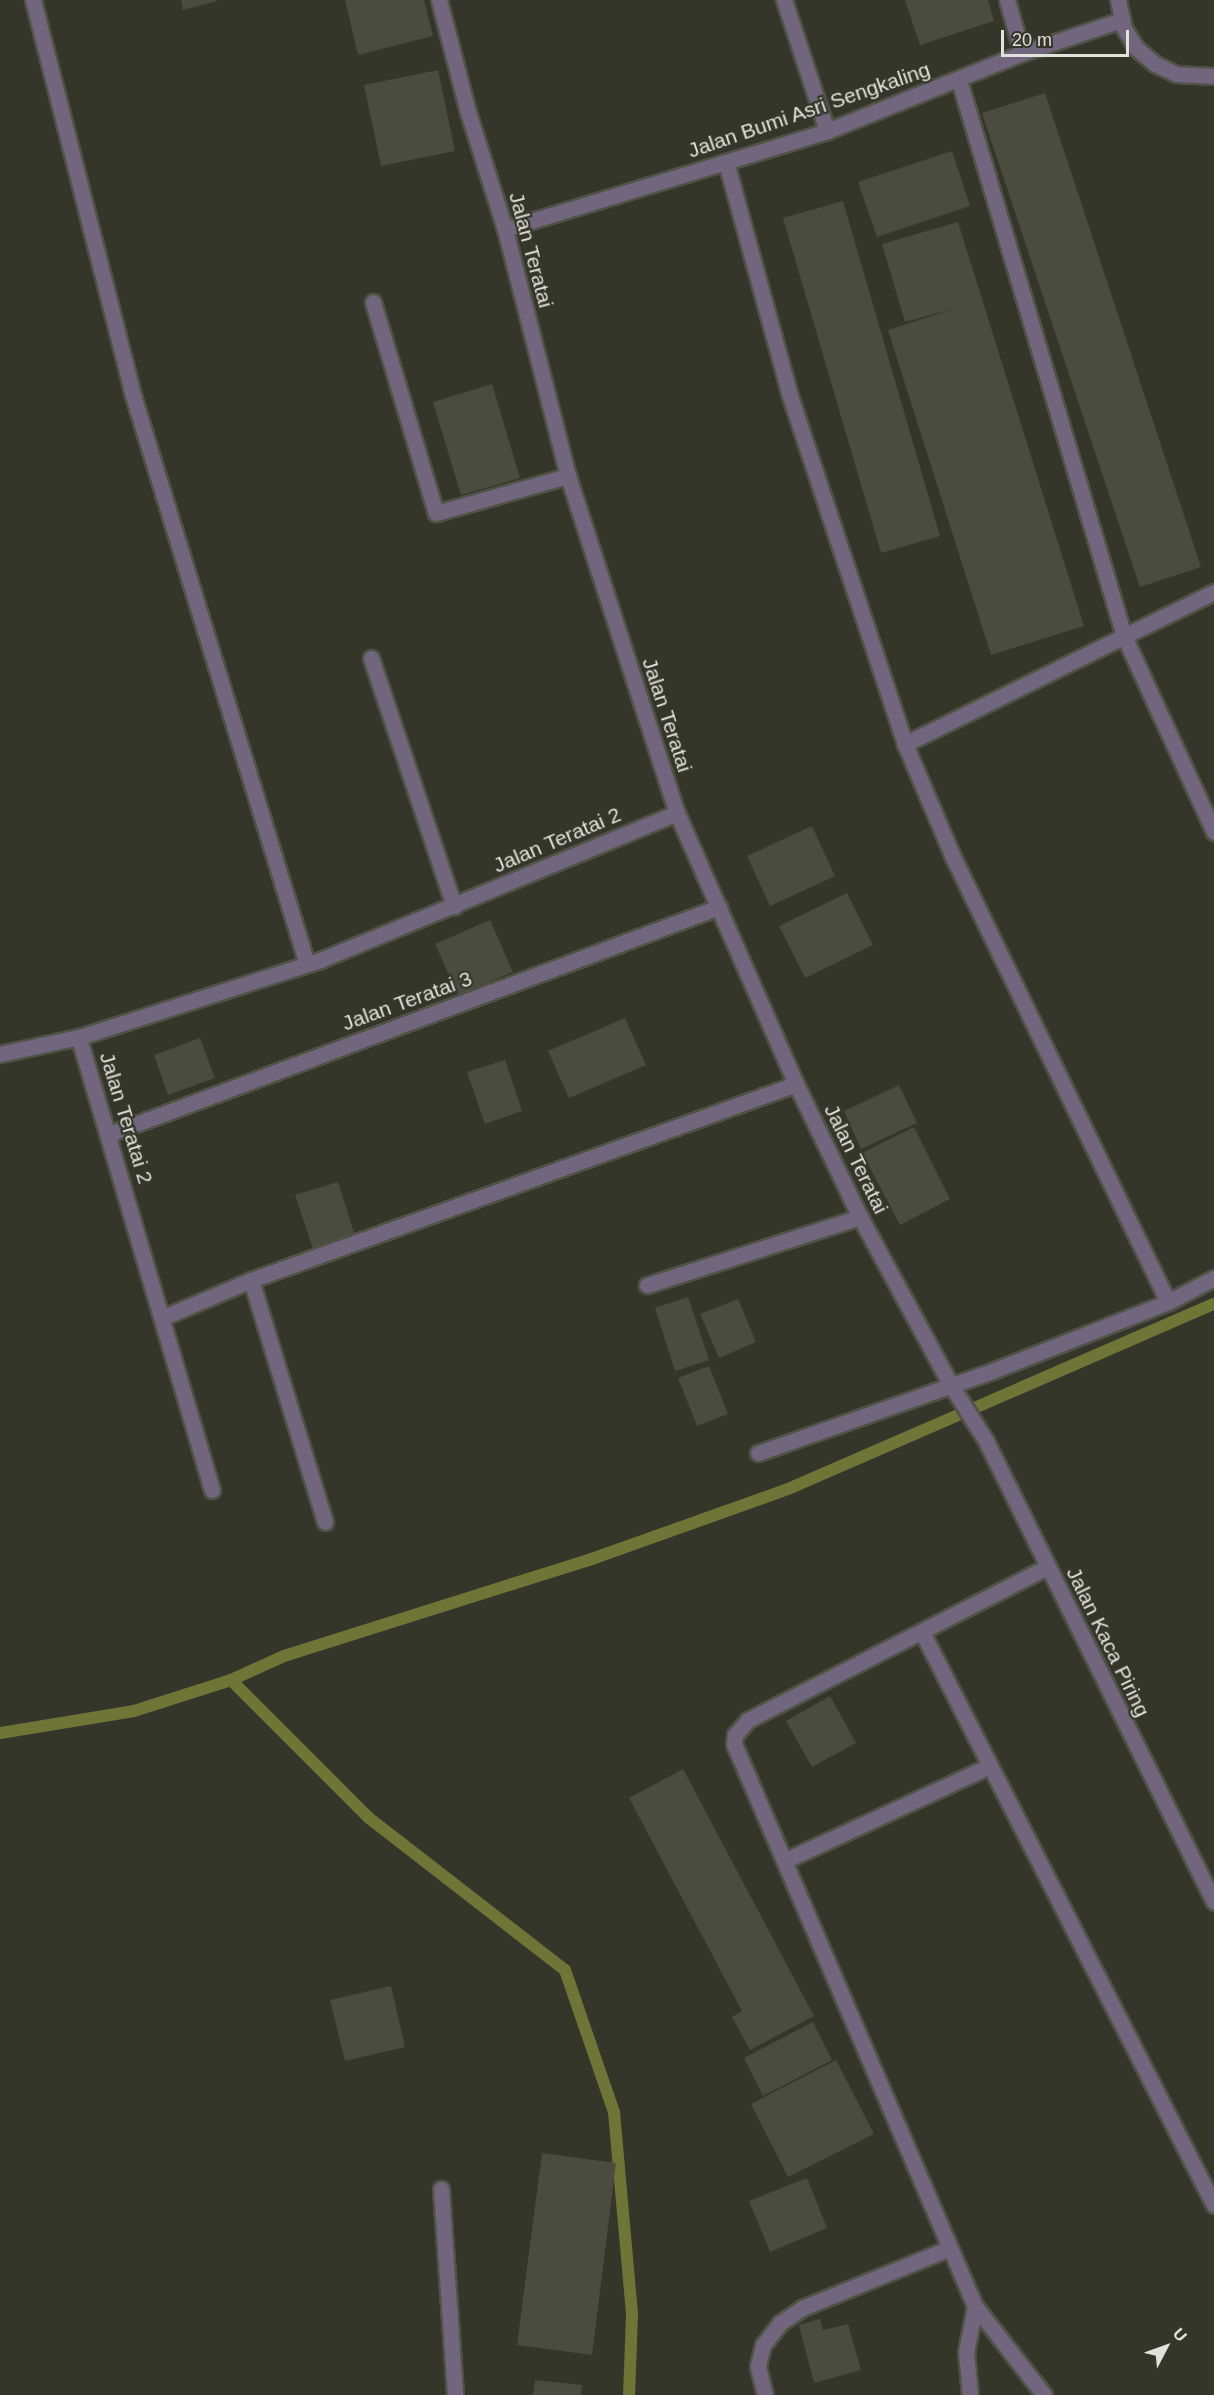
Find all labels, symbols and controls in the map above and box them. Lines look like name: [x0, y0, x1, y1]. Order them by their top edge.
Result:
scale bar: [1004, 18, 1132, 56]
text: 20 m: [1012, 30, 1052, 50]
street label: Jalan Bumi Asri Sengkaling: [684, 56, 934, 164]
street label: Jalan Teratai: [503, 189, 559, 311]
street label: Jalan Teratai: [637, 654, 697, 776]
street label: Jalan Teratai 2: [489, 802, 625, 878]
street label: Jalan Teratai 3: [339, 966, 475, 1036]
street label: Jalan Teratai 2: [94, 1049, 158, 1187]
street label: Jalan Teratai: [819, 1100, 893, 1218]
street label: Jalan Kaca Piring: [1061, 1563, 1155, 1721]
north arrow: [1136, 2317, 1196, 2377]
text: U: [1170, 2325, 1190, 2345]

